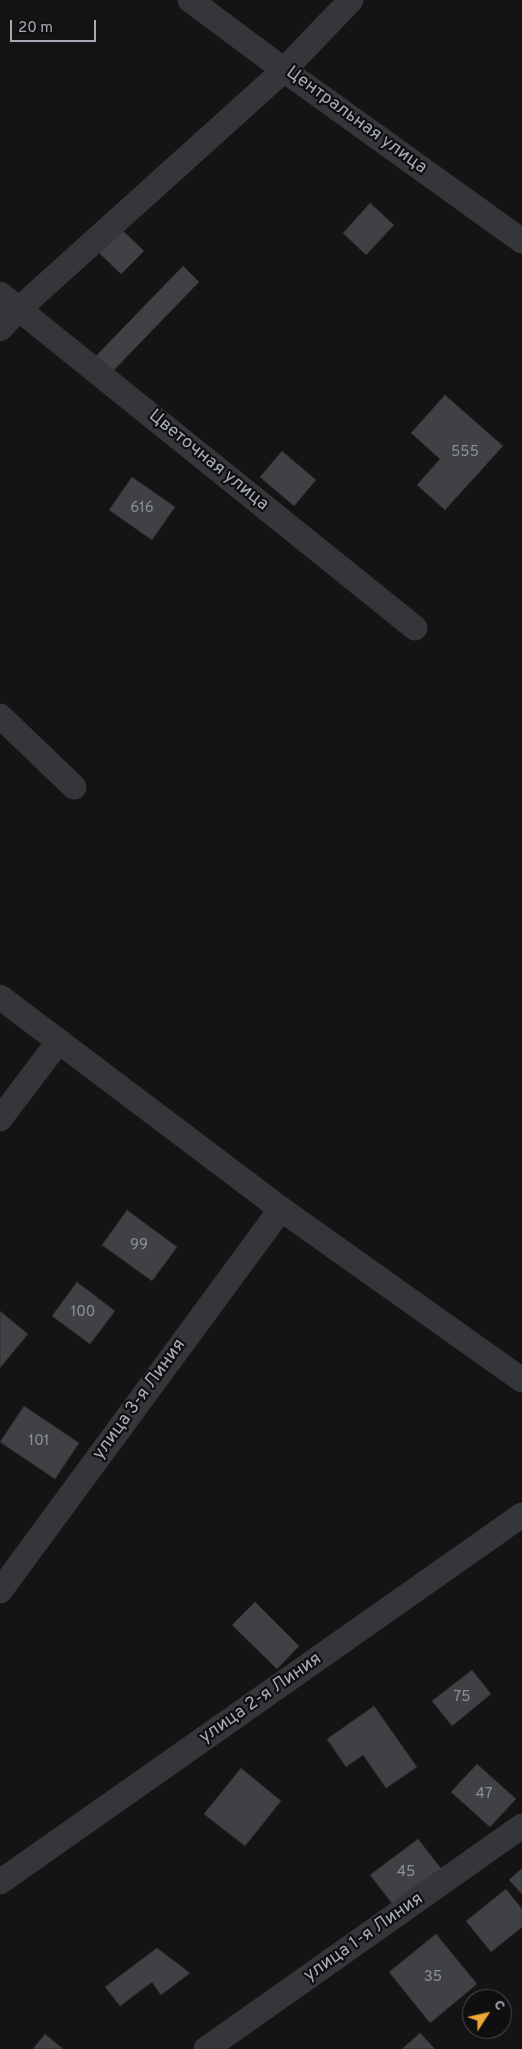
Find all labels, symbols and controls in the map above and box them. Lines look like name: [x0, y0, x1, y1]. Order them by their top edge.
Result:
scale bar: [12, 10, 99, 42]
text: 20 m: [18, 19, 53, 38]
street label: Центральная улица: [281, 63, 431, 179]
street label: Цветочная улица: [144, 406, 272, 516]
house number: 555: [451, 444, 479, 462]
house number: 616: [130, 500, 154, 518]
house number: 99: [130, 1237, 148, 1255]
house number: 100: [71, 1304, 95, 1322]
street label: улица 3-я Линия: [89, 1335, 191, 1465]
house number: 101: [29, 1433, 49, 1451]
street label: улица 2-я Линия: [196, 1649, 326, 1749]
house number: 75: [453, 1689, 471, 1707]
house number: 47: [476, 1786, 492, 1804]
house number: 45: [397, 1864, 415, 1882]
street label: улица 1-я Линия: [300, 1889, 428, 1987]
house number: 35: [424, 1969, 442, 1987]
north arrow: [462, 1989, 512, 2039]
text: С: [489, 1997, 508, 2014]

